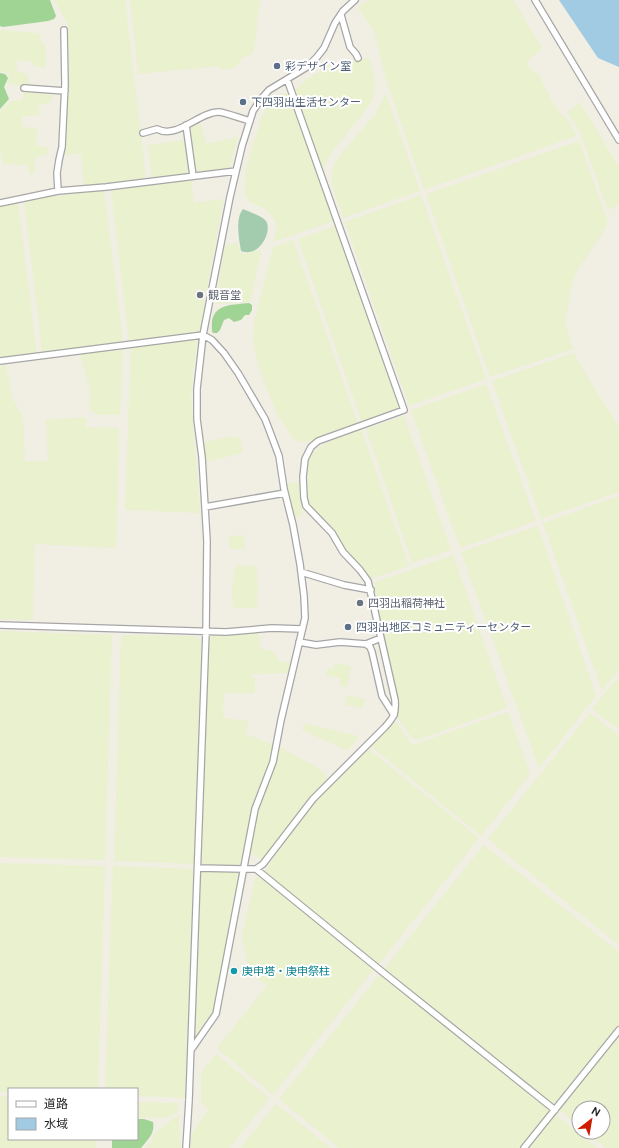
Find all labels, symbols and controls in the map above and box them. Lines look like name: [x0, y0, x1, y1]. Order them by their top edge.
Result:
place label: 彩デザイン室: [285, 60, 351, 72]
marker: 彩デザイン室: [272, 61, 282, 71]
place label: 下四羽出生活センター: [251, 96, 361, 108]
marker: 下四羽出生活センター: [238, 97, 248, 107]
place label: 観音堂: [208, 289, 241, 301]
marker: 観音堂: [195, 290, 205, 300]
place label: 四羽出稲荷神社: [368, 597, 445, 609]
marker: 四羽出稲荷神社: [355, 598, 365, 608]
place label: 四羽出地区コミュニティーセンター: [356, 621, 531, 633]
marker: 四羽出地区コミュニティーセンター: [343, 622, 353, 632]
place label: 庚申塔・庚申祭柱: [242, 965, 330, 977]
marker: 庚申塔・庚申祭柱: [229, 966, 239, 976]
legend: [8, 1088, 138, 1140]
text: 道路: [44, 1097, 68, 1110]
north arrow: [571, 1100, 611, 1140]
text: N: [590, 1104, 603, 1119]
text: 水域: [44, 1117, 68, 1130]

